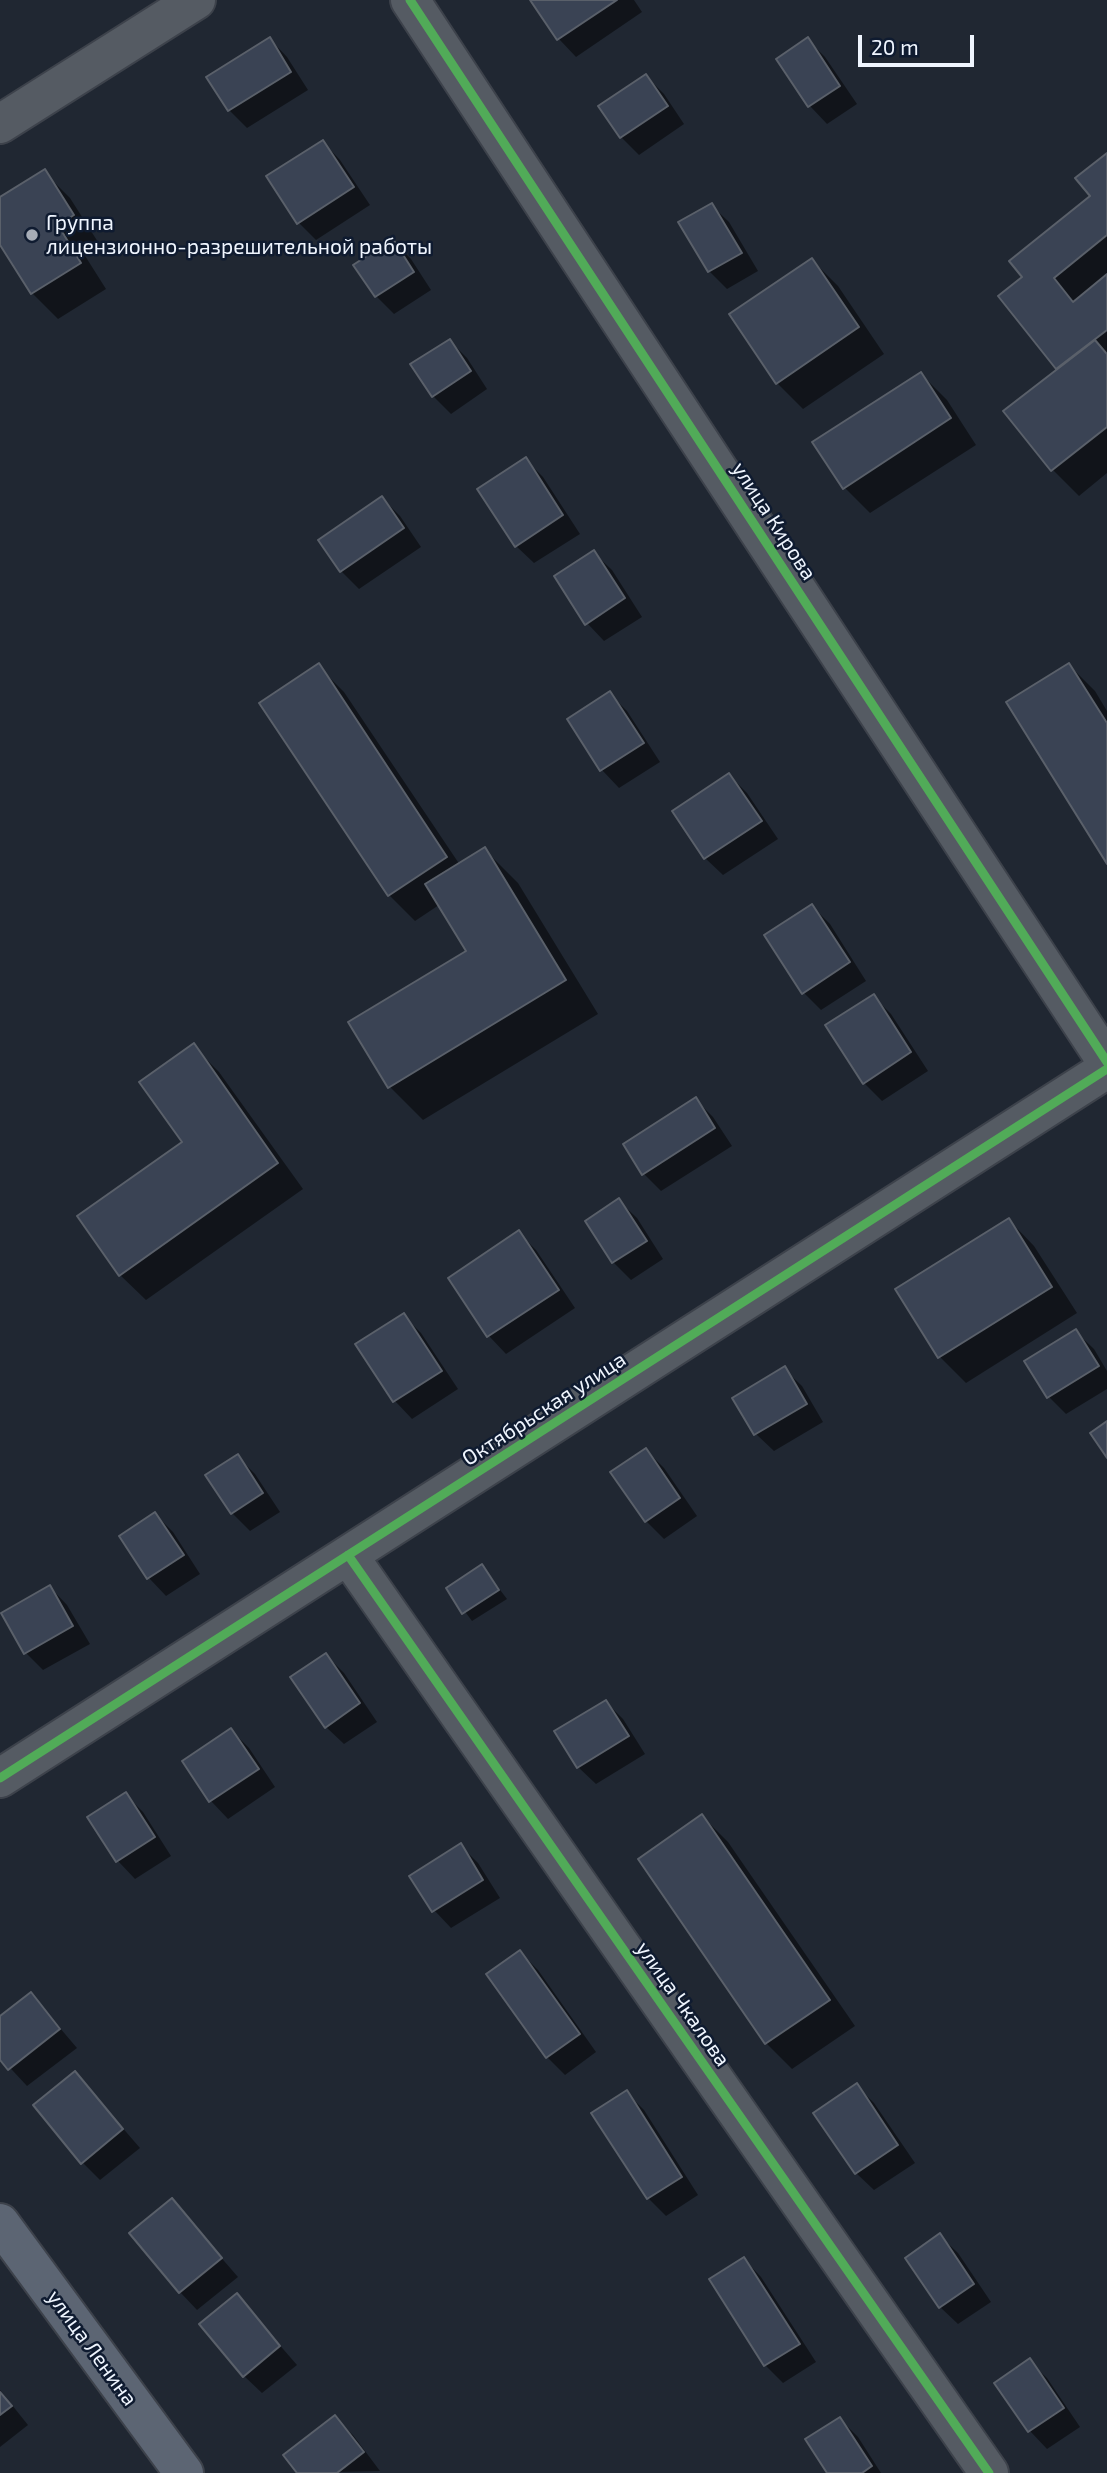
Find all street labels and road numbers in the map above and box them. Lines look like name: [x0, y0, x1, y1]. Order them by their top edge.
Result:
street label: улица Кирова: [726, 457, 822, 585]
street label: Октябрьская улица: [457, 1347, 631, 1471]
street label: улица Чкалова: [631, 1937, 735, 2071]
street label: улица Ленина: [42, 2285, 142, 2411]

